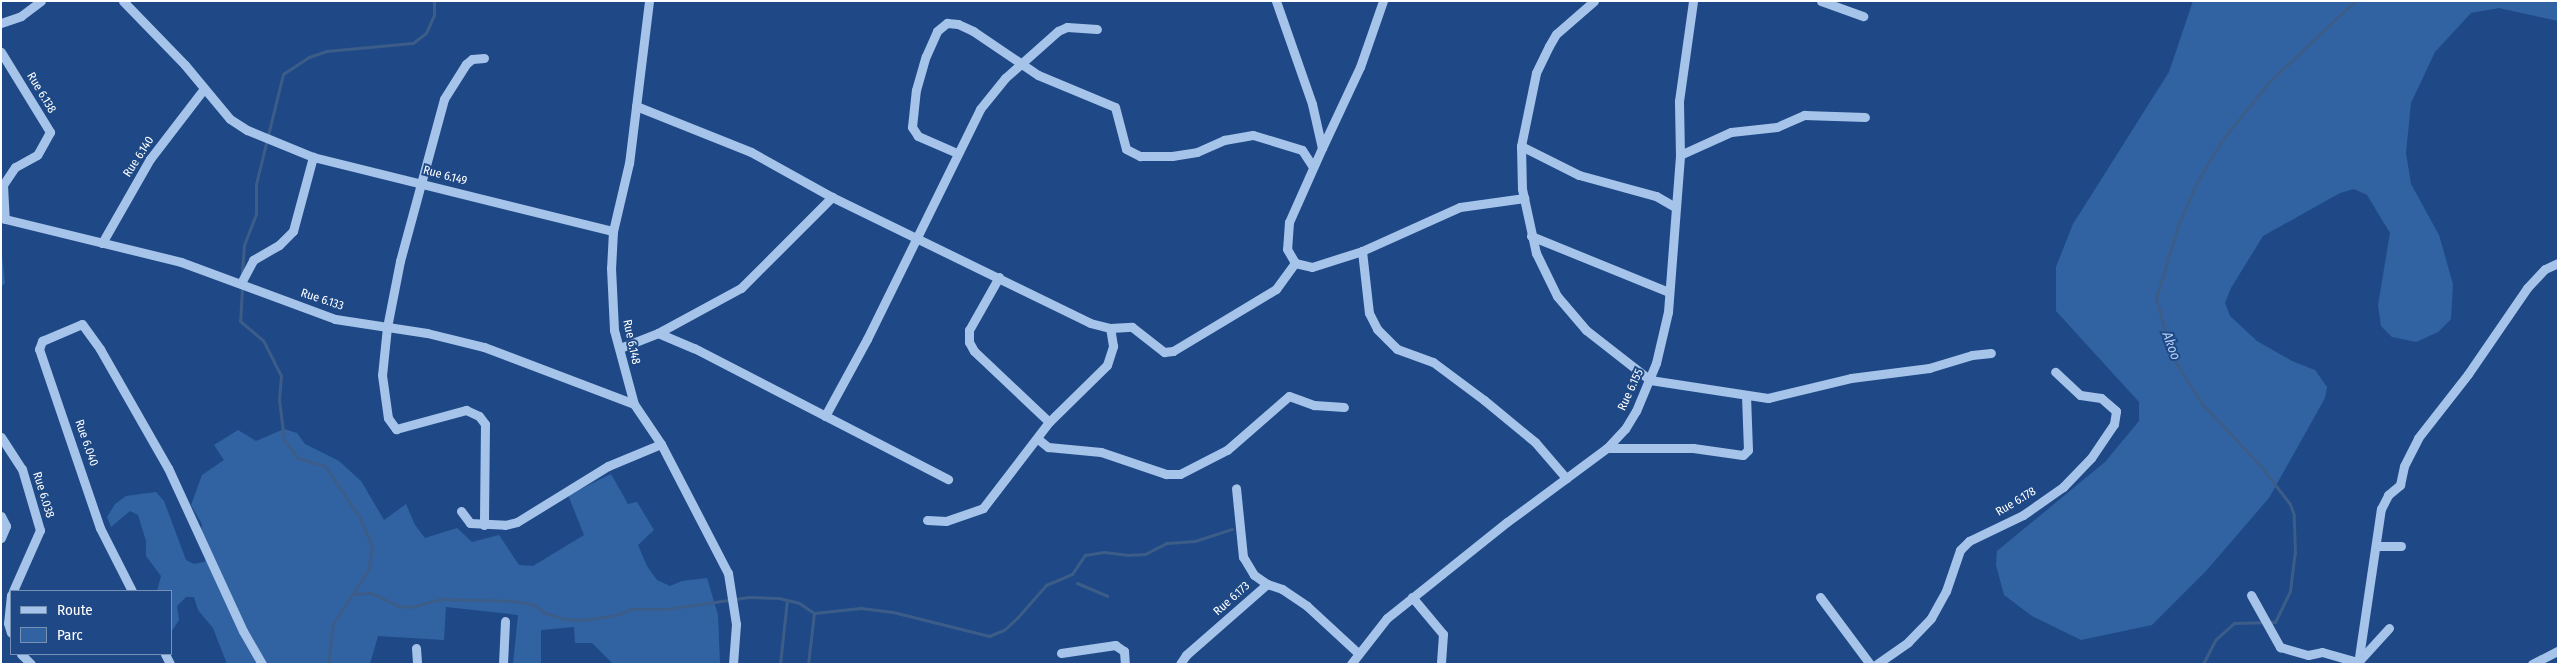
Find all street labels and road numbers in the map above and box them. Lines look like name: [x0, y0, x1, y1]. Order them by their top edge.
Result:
street label: Rue 6.138: [23, 70, 59, 116]
street label: Rue 6.140: [121, 134, 157, 180]
street label: Rue 6.149: [421, 163, 469, 189]
street label: Rue 6.133: [299, 286, 345, 314]
street label: Rue 6.148: [619, 318, 643, 366]
street label: Rue 6.155: [1615, 367, 1647, 413]
street label: Rue 6.040: [71, 418, 101, 468]
street label: Rue 6.038: [29, 470, 57, 520]
street label: Rue 6.178: [1993, 484, 2039, 520]
street label: Rue 6.173: [1211, 579, 1253, 619]

